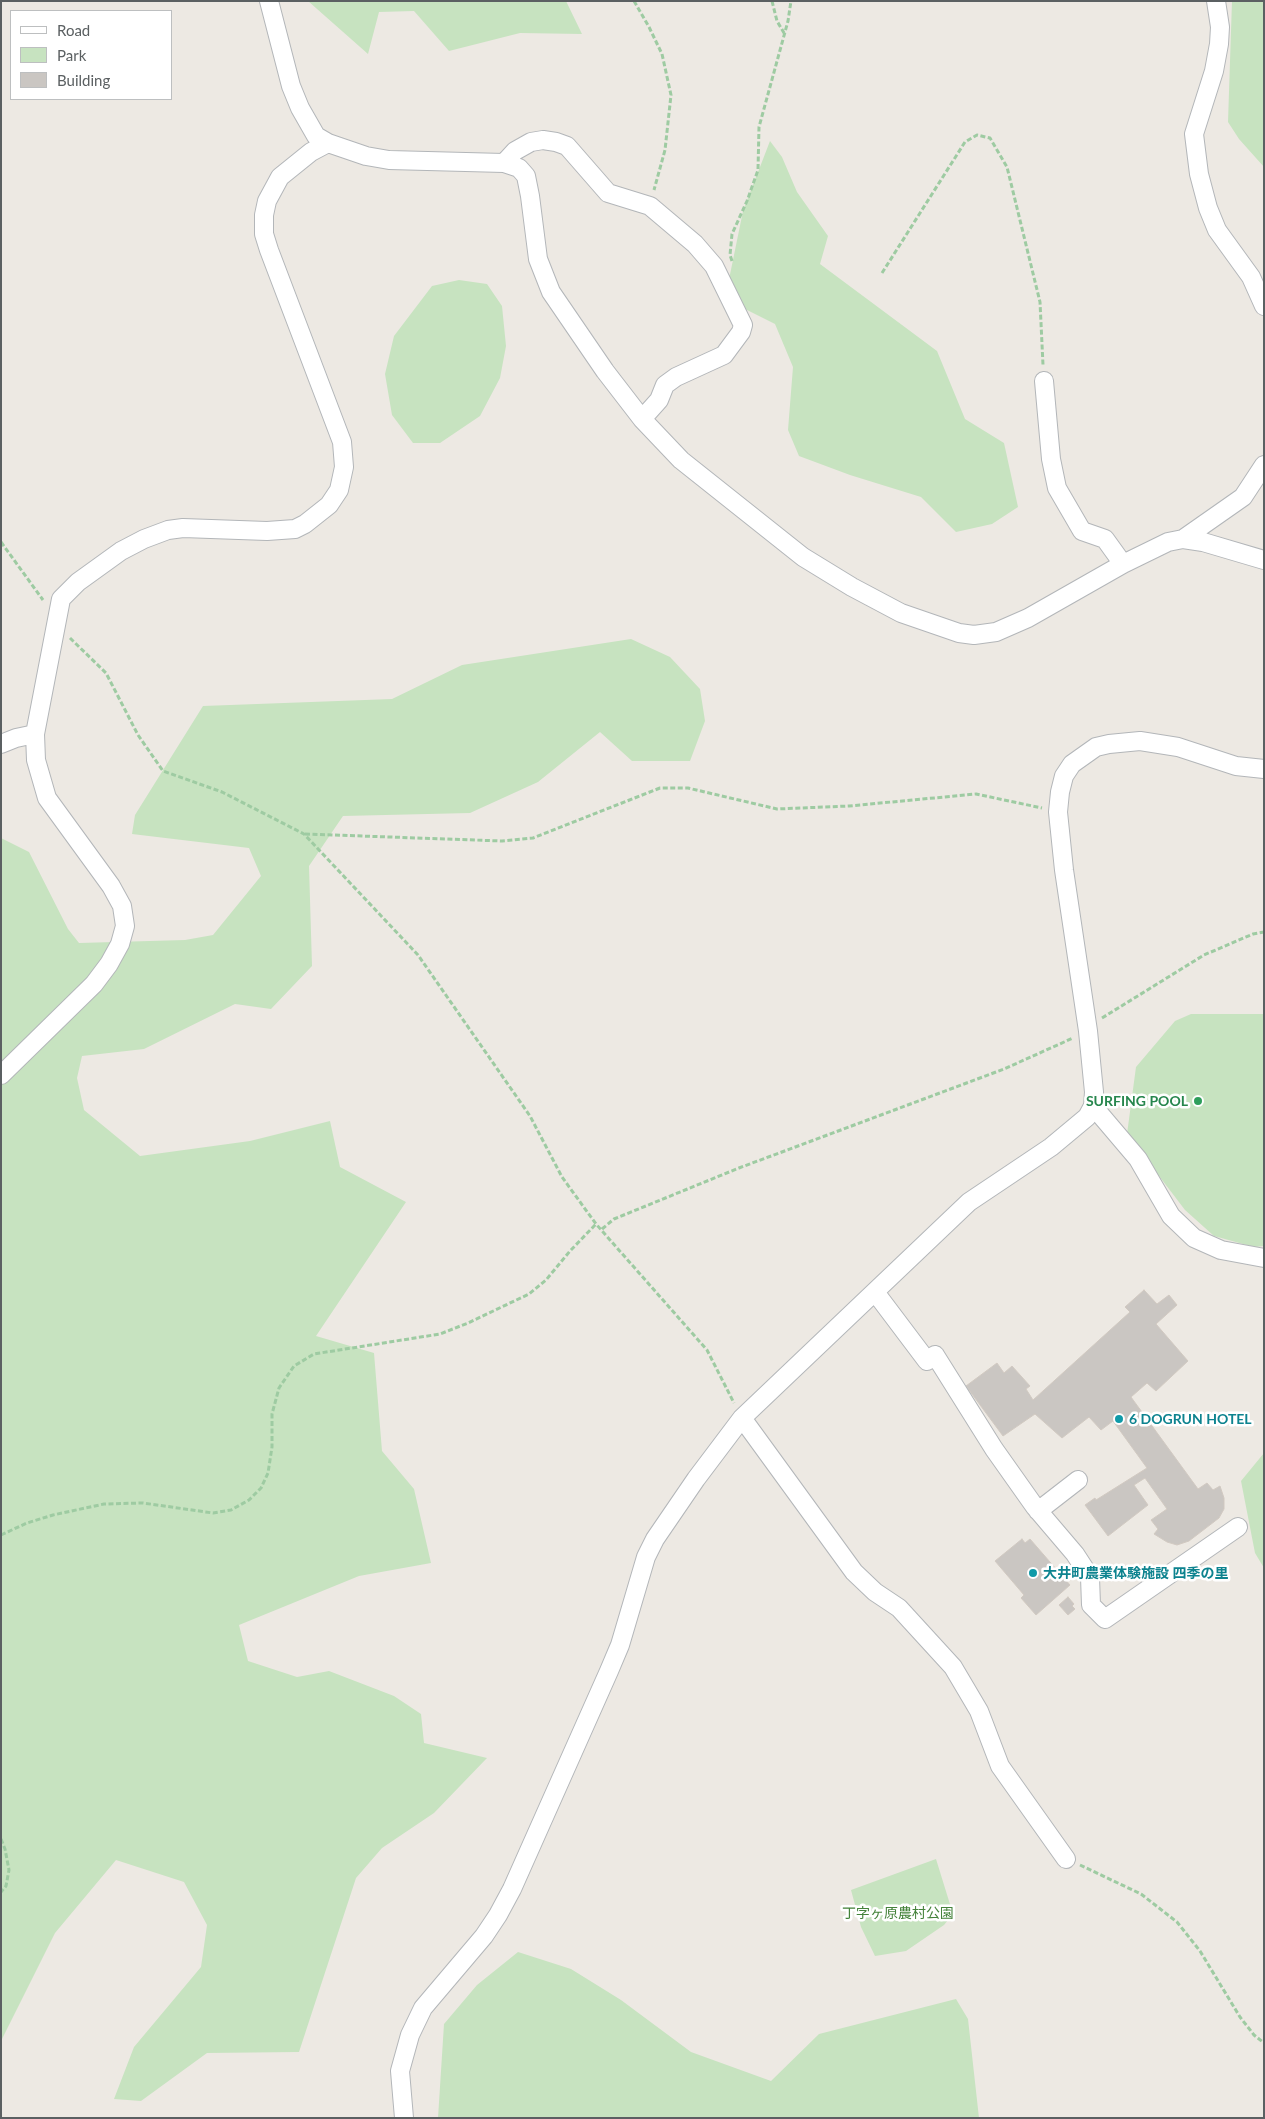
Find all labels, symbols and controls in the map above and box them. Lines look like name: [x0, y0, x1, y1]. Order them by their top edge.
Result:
legend: [10, 10, 172, 100]
text: Road: [57, 21, 90, 39]
text: Park: [57, 46, 86, 64]
text: Building: [57, 71, 110, 89]
place label: SURFING POOL: [1086, 1093, 1188, 1109]
marker: SURFING POOL: [1192, 1095, 1204, 1107]
place label: 6 DOGRUN HOTEL: [1129, 1411, 1252, 1427]
marker: 6 DOGRUN HOTEL: [1113, 1413, 1125, 1425]
place label: 大井町農業体験施設 四季の里: [1043, 1565, 1228, 1581]
marker: 大井町農業体験施設 四季の里: [1027, 1567, 1039, 1579]
park label: 丁字ヶ原農村公園: [842, 1905, 954, 1921]

